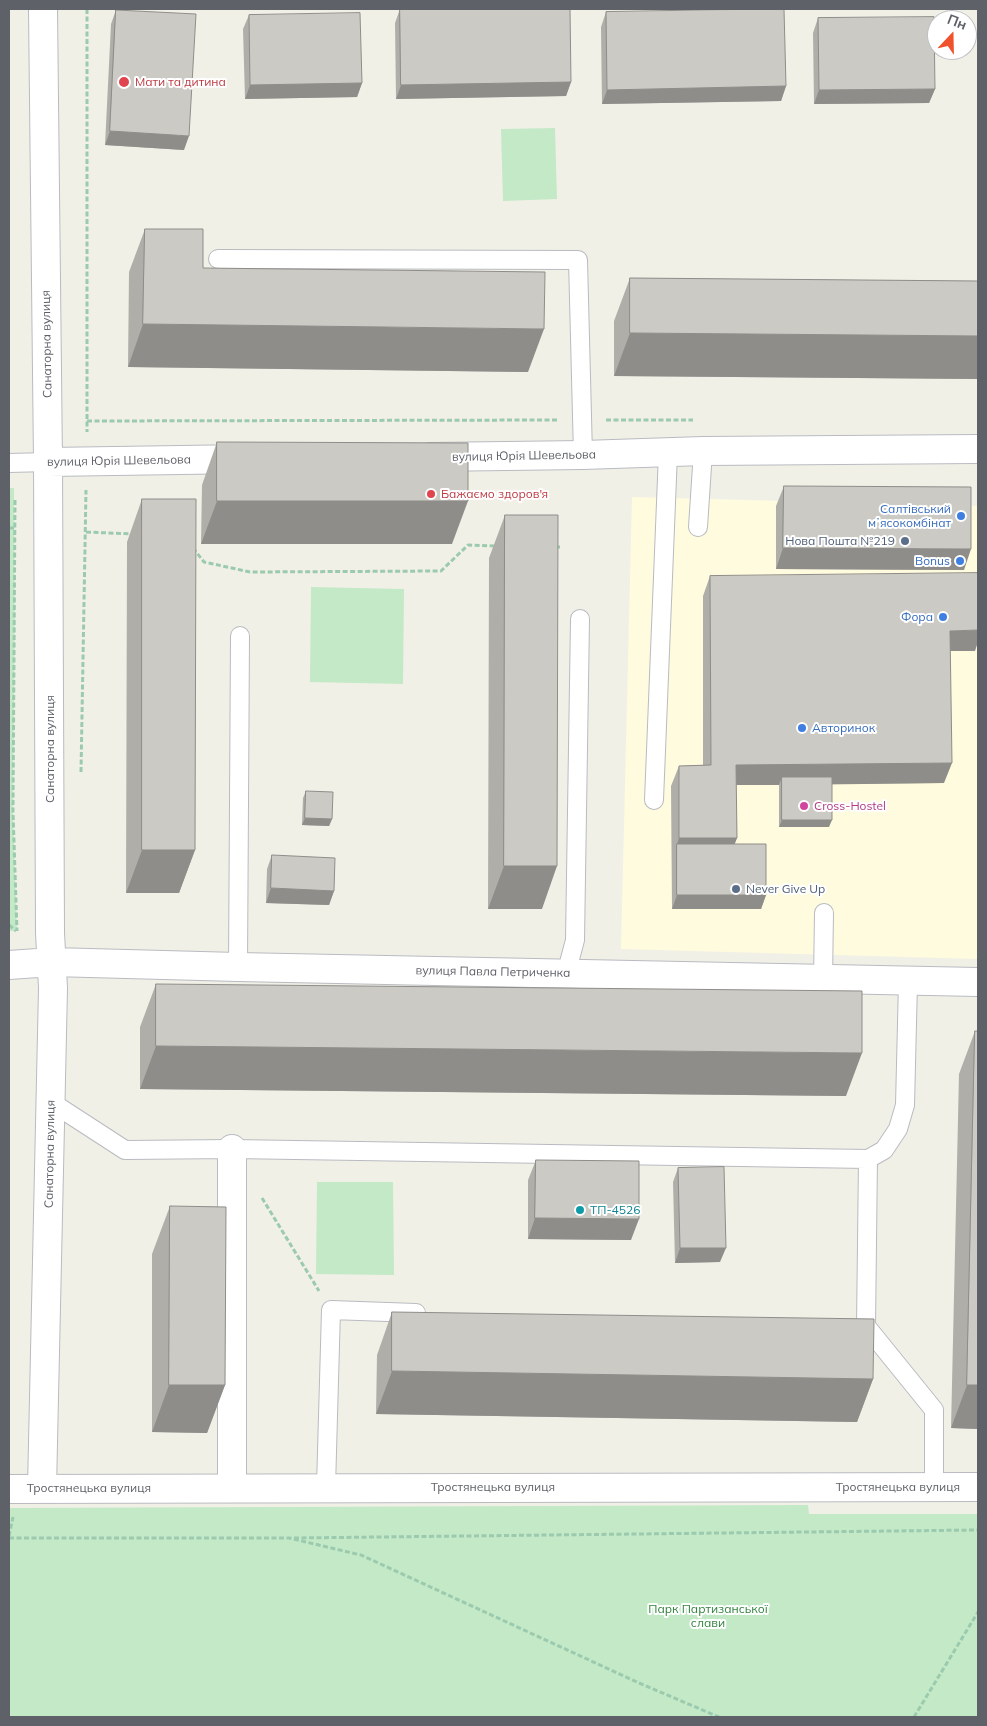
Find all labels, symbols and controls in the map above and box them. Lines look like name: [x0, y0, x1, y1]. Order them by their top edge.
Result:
north arrow: [927, 10, 977, 60]
text: Пн: [945, 10, 969, 34]
marker: Мати та дитина: [117, 75, 131, 89]
place label: Мати та дитина: [135, 75, 226, 89]
street label: Санаторна вулиця: [39, 290, 55, 398]
street label: вулиця Юрія Шевельова: [452, 448, 596, 464]
street label: вулиця Юрія Шевельова: [47, 453, 191, 469]
place label: Бажаємо здоров'я: [441, 487, 548, 501]
marker: Бажаємо здоров'я: [425, 488, 437, 500]
place label: Салтівський мʼясокомбінат: [868, 502, 951, 530]
marker: Салтівський мʼясокомбінат: [955, 510, 967, 522]
place label: Нова Пошта №219: [785, 534, 895, 548]
marker: Нова Пошта №219: [899, 535, 911, 547]
place label: Bonus: [915, 554, 950, 568]
marker: Bonus: [954, 555, 966, 567]
place label: Фора: [901, 610, 933, 624]
marker: Фора: [937, 611, 949, 623]
street label: Санаторна вулиця: [43, 695, 57, 803]
place label: Авторинок: [812, 721, 875, 735]
marker: Авторинок: [796, 722, 808, 734]
place label: Cross-Hostel: [814, 799, 886, 813]
marker: Cross-Hostel: [798, 800, 810, 812]
place label: Never Give Up: [746, 882, 825, 896]
marker: Never Give Up: [730, 883, 742, 895]
street label: вулиця Павла Петриченка: [415, 963, 571, 981]
street label: Санаторна вулиця: [42, 1100, 58, 1208]
place label: ТП-4526: [590, 1203, 640, 1217]
marker: ТП-4526: [574, 1204, 586, 1216]
street label: Тростянецька вулиця: [431, 1480, 555, 1494]
street label: Тростянецька вулиця: [836, 1480, 960, 1494]
street label: Тростянецька вулиця: [27, 1481, 151, 1495]
park label: Парк Партизанської слави: [648, 1602, 768, 1630]

